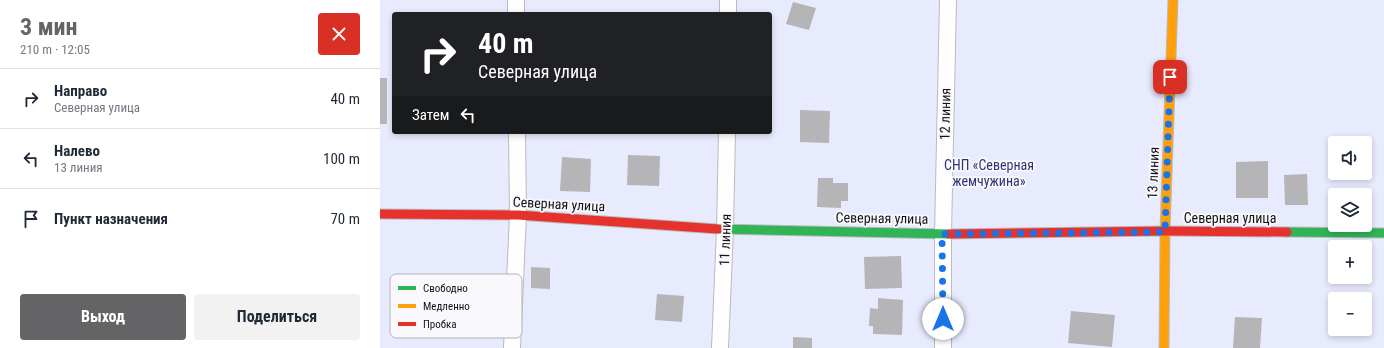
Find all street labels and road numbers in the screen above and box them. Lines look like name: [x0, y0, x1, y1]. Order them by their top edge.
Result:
street label: 12 линия: [937, 88, 953, 140]
street label: 13 линия: [1144, 147, 1162, 199]
street label: Северная улица: [512, 194, 606, 214]
street label: Северная улица: [836, 209, 928, 227]
street label: Северная улица: [1184, 210, 1276, 226]
street label: 11 линия: [716, 214, 734, 266]

